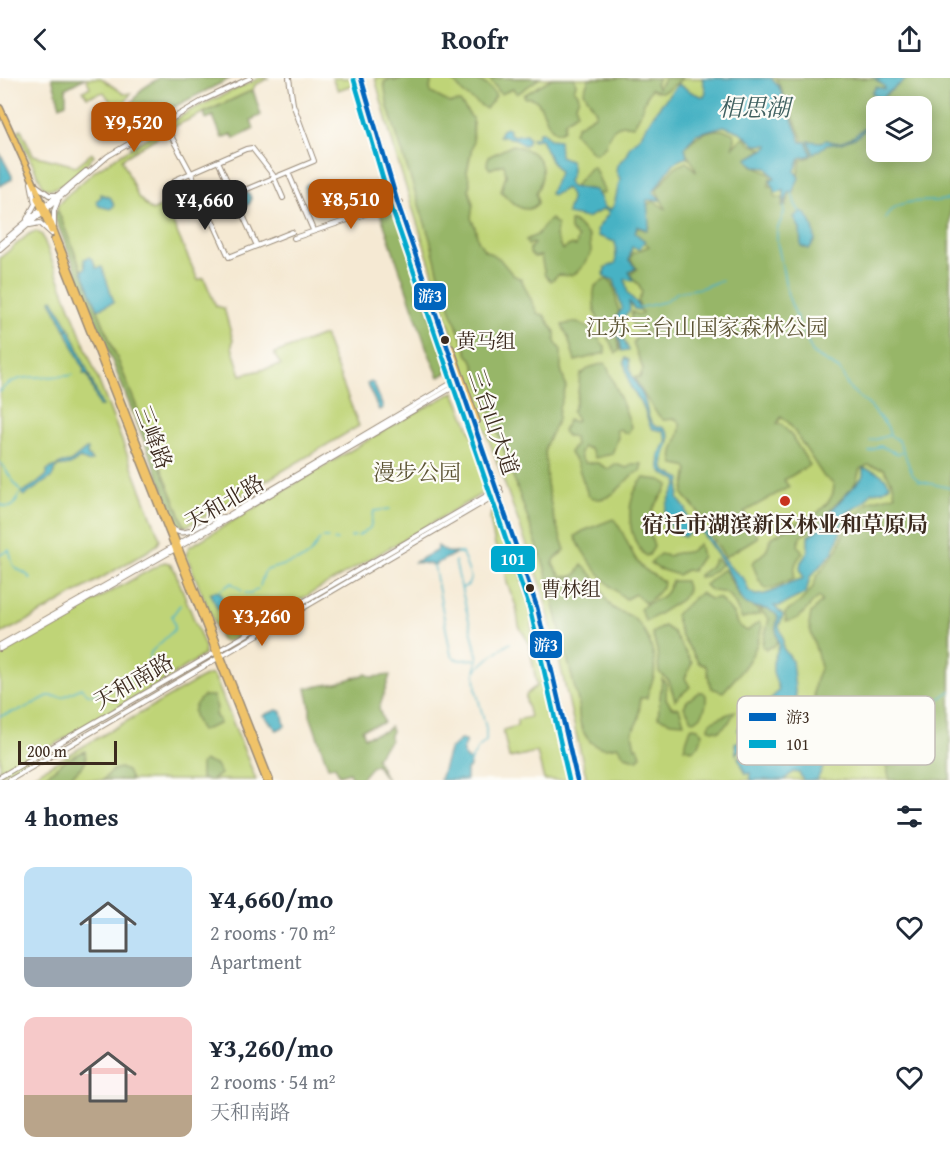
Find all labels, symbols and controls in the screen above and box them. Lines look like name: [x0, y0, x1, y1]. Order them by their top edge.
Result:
text: Roofr: [441, 19, 509, 59]
icon: back: [24, 23, 57, 56]
icon: share: [893, 23, 926, 56]
water label: 相思湖: [718, 90, 794, 125]
map controls: [866, 96, 932, 162]
button: layers: [866, 96, 932, 162]
pin: ¥9,520: [85, 102, 183, 153]
text: ¥9,520: [105, 107, 163, 136]
pin: ¥8,510: [302, 179, 400, 230]
pin: ¥4,660: [156, 180, 254, 231]
text: ¥8,510: [322, 184, 380, 213]
text: ¥4,660: [176, 185, 234, 214]
line badge: 游3: [413, 282, 447, 311]
text: 游3: [418, 284, 442, 308]
park label: 江苏三台山国家森林公园: [586, 311, 828, 343]
place label: 黄马组: [456, 326, 516, 355]
marker: 黄马组: [439, 334, 451, 346]
street label: 三台山大道: [461, 365, 527, 479]
street label: 三峰路: [127, 400, 181, 474]
park label: 漫步公园: [373, 456, 461, 488]
street label: 天和北路: [178, 466, 270, 538]
marker: 宿迁市湖滨新区林业和草原局: [778, 494, 792, 508]
place label: 宿迁市湖滨新区林业和草原局: [642, 508, 928, 540]
line badge: 101: [490, 545, 536, 573]
text: 101: [501, 547, 525, 571]
place label: 曹林组: [541, 574, 601, 603]
marker: 曹林组: [524, 582, 536, 594]
pin: ¥3,260: [213, 596, 311, 647]
text: ¥3,260: [233, 601, 291, 630]
line badge: 游3: [529, 630, 563, 659]
text: 游3: [534, 633, 558, 657]
street label: 天和南路: [87, 645, 179, 717]
legend: [737, 696, 935, 765]
text: 游3: [786, 705, 810, 729]
text: 101: [786, 732, 809, 756]
scale bar: [18, 738, 117, 766]
text: 200 m: [27, 739, 67, 763]
text: 4 homes: [24, 797, 119, 836]
icon: filters: [893, 800, 926, 833]
text: ¥4,660/mo: [210, 879, 333, 918]
icon: home: [72, 891, 144, 963]
icon: heart: [893, 911, 926, 944]
text: 2 rooms · 70 m²: [210, 918, 336, 947]
text: Apartment: [210, 947, 302, 976]
text: ¥3,260/mo: [210, 1028, 333, 1067]
icon: home: [72, 1041, 144, 1113]
icon: heart: [893, 1061, 926, 1094]
text: 2 rooms · 54 m²: [210, 1067, 336, 1096]
text: 天和南路: [210, 1097, 290, 1126]

